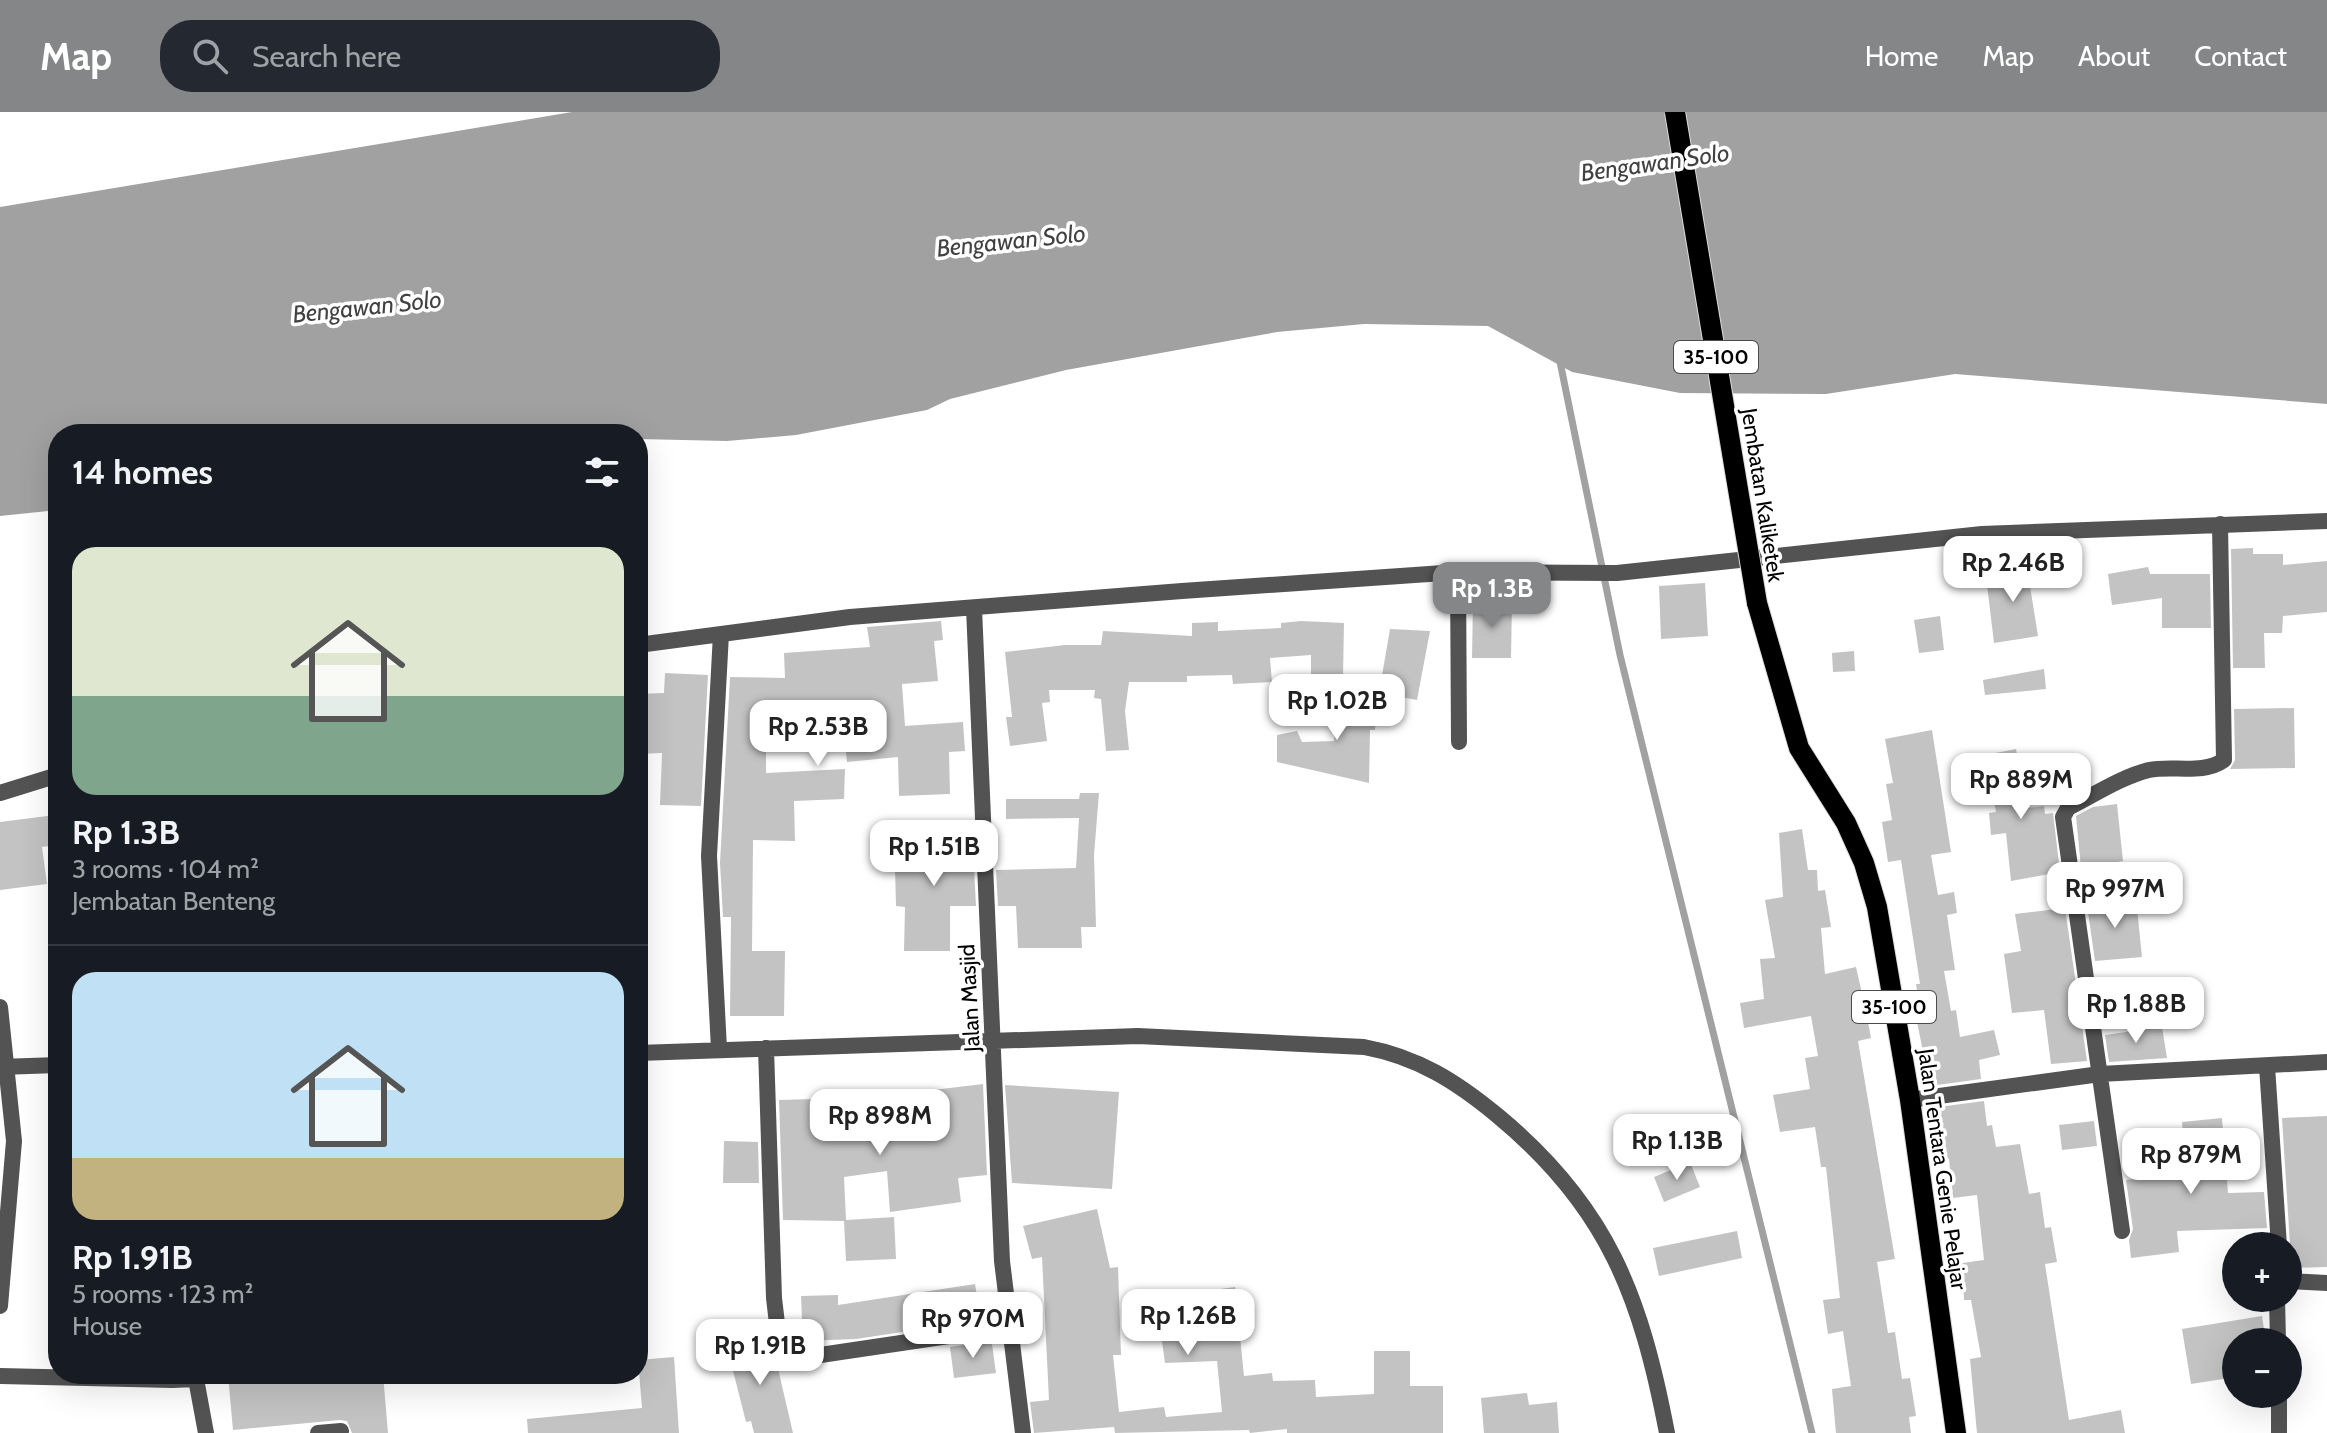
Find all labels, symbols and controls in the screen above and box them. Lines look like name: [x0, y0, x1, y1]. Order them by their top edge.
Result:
search box: [160, 20, 720, 92]
text: Map: [40, 33, 112, 80]
icon: search: [188, 34, 232, 78]
text: Search here: [252, 38, 401, 75]
text: Home: [1865, 39, 1938, 73]
text: Map: [1982, 39, 2034, 73]
text: About: [2078, 39, 2150, 73]
text: Contact: [2194, 39, 2287, 73]
water label: Bengawan Solo: [1579, 138, 1731, 187]
water label: Bengawan Solo: [935, 218, 1087, 263]
water label: Bengawan Solo: [291, 284, 443, 329]
road number: 35-100: [1674, 341, 1758, 373]
street label: Jembatan Kaliketek: [1735, 405, 1790, 584]
icon: filters: [580, 450, 624, 494]
text: 14 homes: [72, 451, 213, 493]
pin: Rp 2.46B: [1930, 536, 2096, 604]
text: Rp 2.46B: [1961, 546, 2065, 578]
pin: Rp 1.3B: [1418, 562, 1566, 630]
text: Rp 1.3B: [1451, 572, 1533, 604]
icon: home: [276, 599, 420, 743]
pin: Rp 1.02B: [1254, 674, 1420, 742]
text: Rp 1.02B: [1287, 684, 1387, 716]
pin: Rp 2.53B: [735, 700, 901, 768]
text: Rp 2.53B: [768, 710, 868, 742]
pin: Rp 889M: [1947, 753, 2095, 821]
text: Rp 889M: [1969, 763, 2073, 795]
text: Rp 1.3B: [72, 811, 180, 853]
pin: Rp 1.51B: [851, 820, 1017, 888]
text: Rp 1.51B: [888, 830, 980, 862]
text: 3 rooms · 104 m²: [72, 853, 259, 885]
pin: Rp 997M: [2041, 862, 2189, 930]
text: Rp 997M: [2065, 872, 2165, 904]
text: Jembatan Benteng: [72, 885, 275, 917]
street label: Jalan Masjid: [953, 943, 986, 1054]
pin: Rp 1.88B: [2053, 977, 2219, 1045]
text: Rp 1.88B: [2086, 987, 2186, 1019]
road number: 35-100: [1852, 991, 1936, 1023]
icon: home: [276, 1024, 420, 1168]
street label: Jalan Tentara Genie Pelajar: [1912, 1046, 1973, 1291]
pin: Rp 898M: [806, 1089, 954, 1157]
text: Rp 898M: [828, 1099, 932, 1131]
pin: Rp 1.13B: [1594, 1114, 1760, 1182]
text: Rp 1.13B: [1631, 1124, 1723, 1156]
pin: Rp 879M: [2117, 1128, 2265, 1196]
text: Rp 879M: [2140, 1138, 2242, 1170]
map controls: [2222, 1232, 2302, 1408]
button: +: [2222, 1232, 2302, 1312]
text: Rp 1.91B: [72, 1236, 193, 1278]
text: 5 rooms · 123 m²: [72, 1278, 253, 1310]
pin: Rp 1.26B: [1105, 1289, 1271, 1357]
pin: Rp 970M: [899, 1292, 1047, 1360]
text: Rp 1.26B: [1140, 1299, 1236, 1331]
text: Rp 970M: [921, 1302, 1025, 1334]
text: House: [72, 1310, 142, 1342]
pin: Rp 1.91B: [677, 1319, 843, 1387]
button: −: [2222, 1328, 2302, 1408]
text: Rp 1.91B: [714, 1329, 806, 1361]

